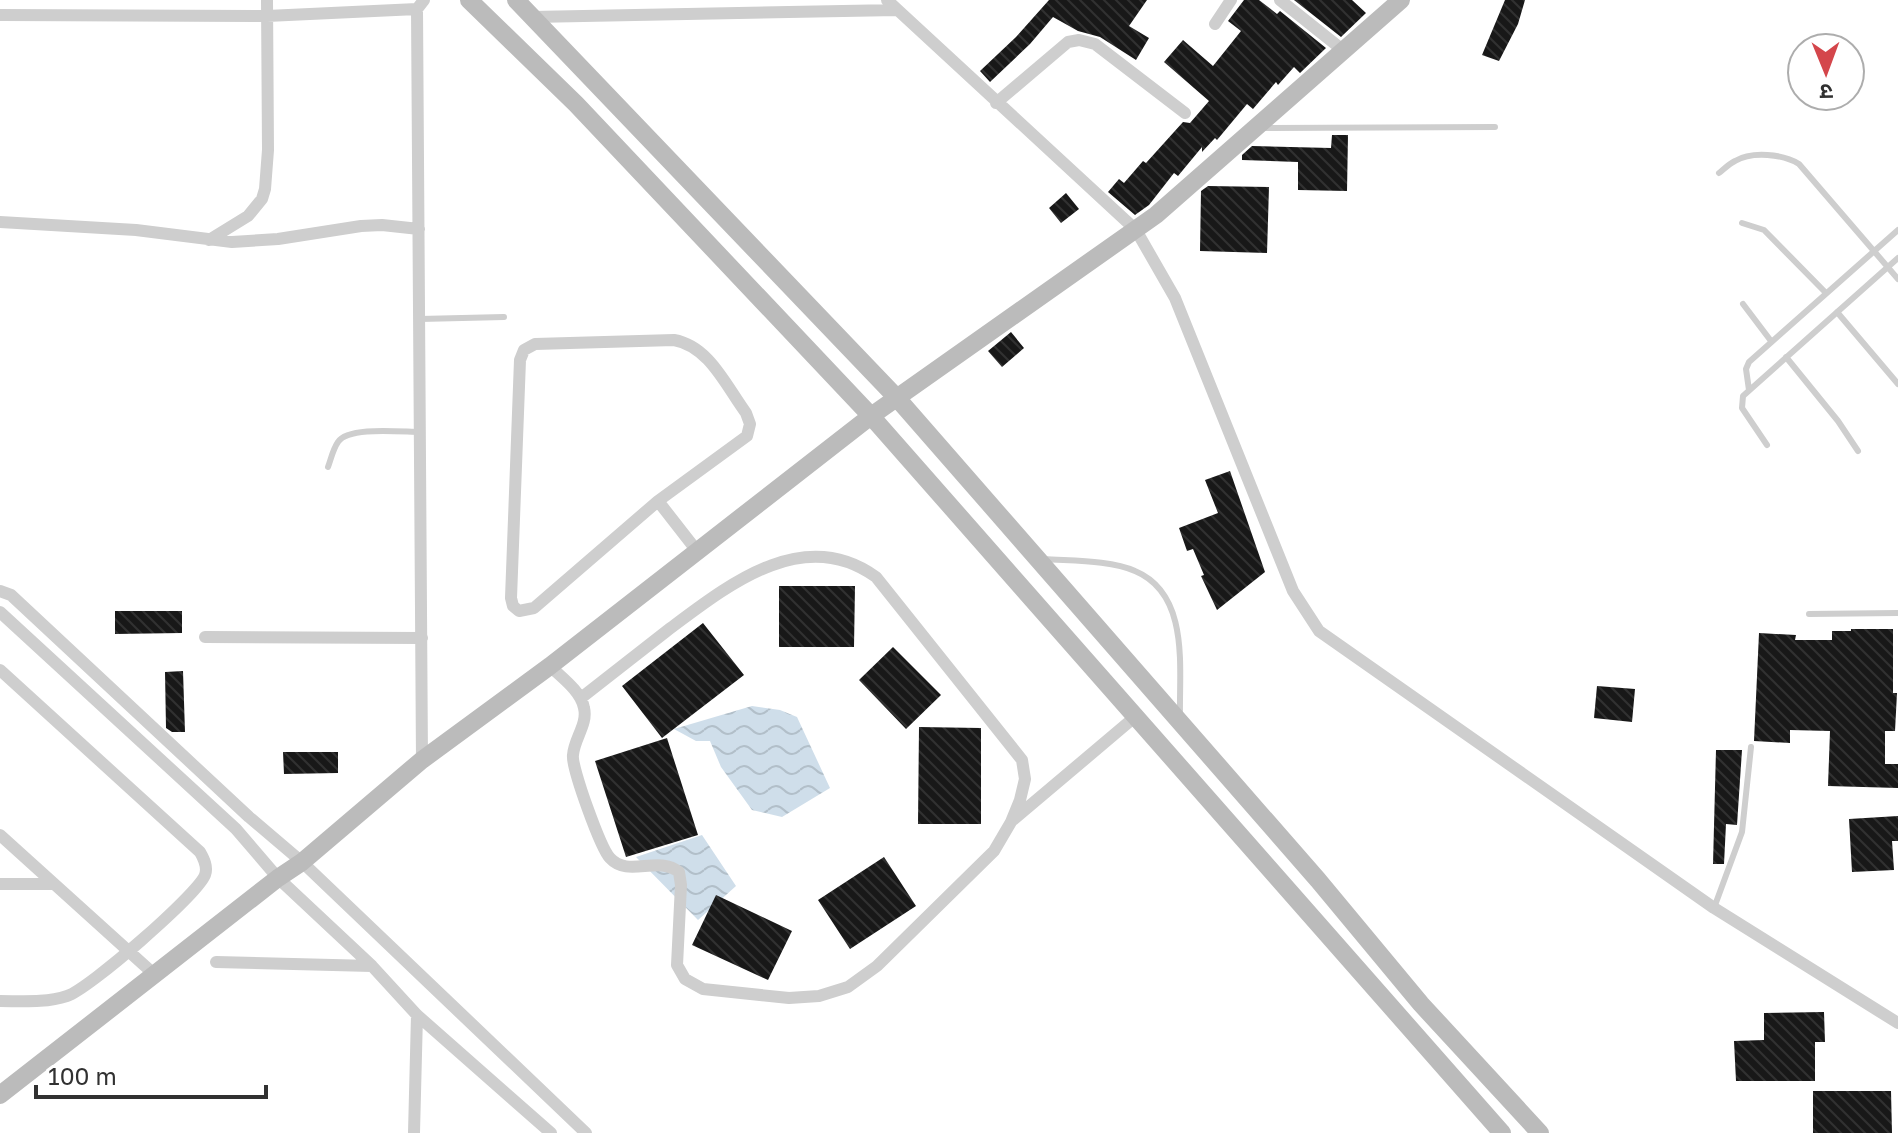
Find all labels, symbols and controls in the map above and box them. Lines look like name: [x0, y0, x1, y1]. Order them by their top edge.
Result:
north arrow: [1786, 32, 1866, 112]
text: उ: [1819, 79, 1833, 106]
scale bar: [36, 1049, 266, 1099]
text: 100 m: [48, 1061, 117, 1090]

